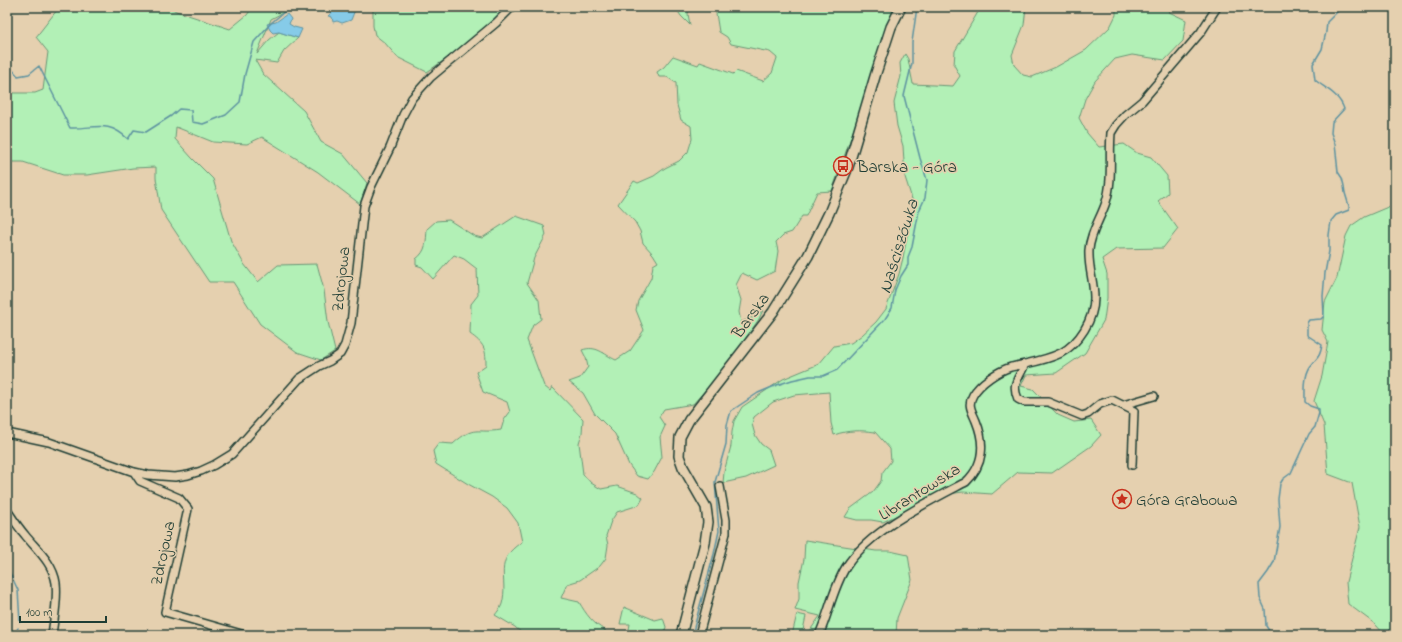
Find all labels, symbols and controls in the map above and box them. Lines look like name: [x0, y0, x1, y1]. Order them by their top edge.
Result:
bus stop icon: Barska - Góra: [832, 155, 854, 177]
place label: Barska - Góra: [856, 155, 957, 180]
water label: Naściszówka: [873, 196, 927, 297]
street label: Zdrojowa: [326, 245, 357, 313]
street label: Barska: [725, 288, 776, 345]
street label: Librantowska: [874, 457, 965, 527]
place icon: Góra Grabowa: [1111, 488, 1133, 510]
place label: Góra Grabowa: [1136, 488, 1237, 513]
street label: Zdrojowa: [144, 519, 183, 588]
scale bar: [20, 598, 106, 624]
text: 100 m: [26, 604, 53, 622]

